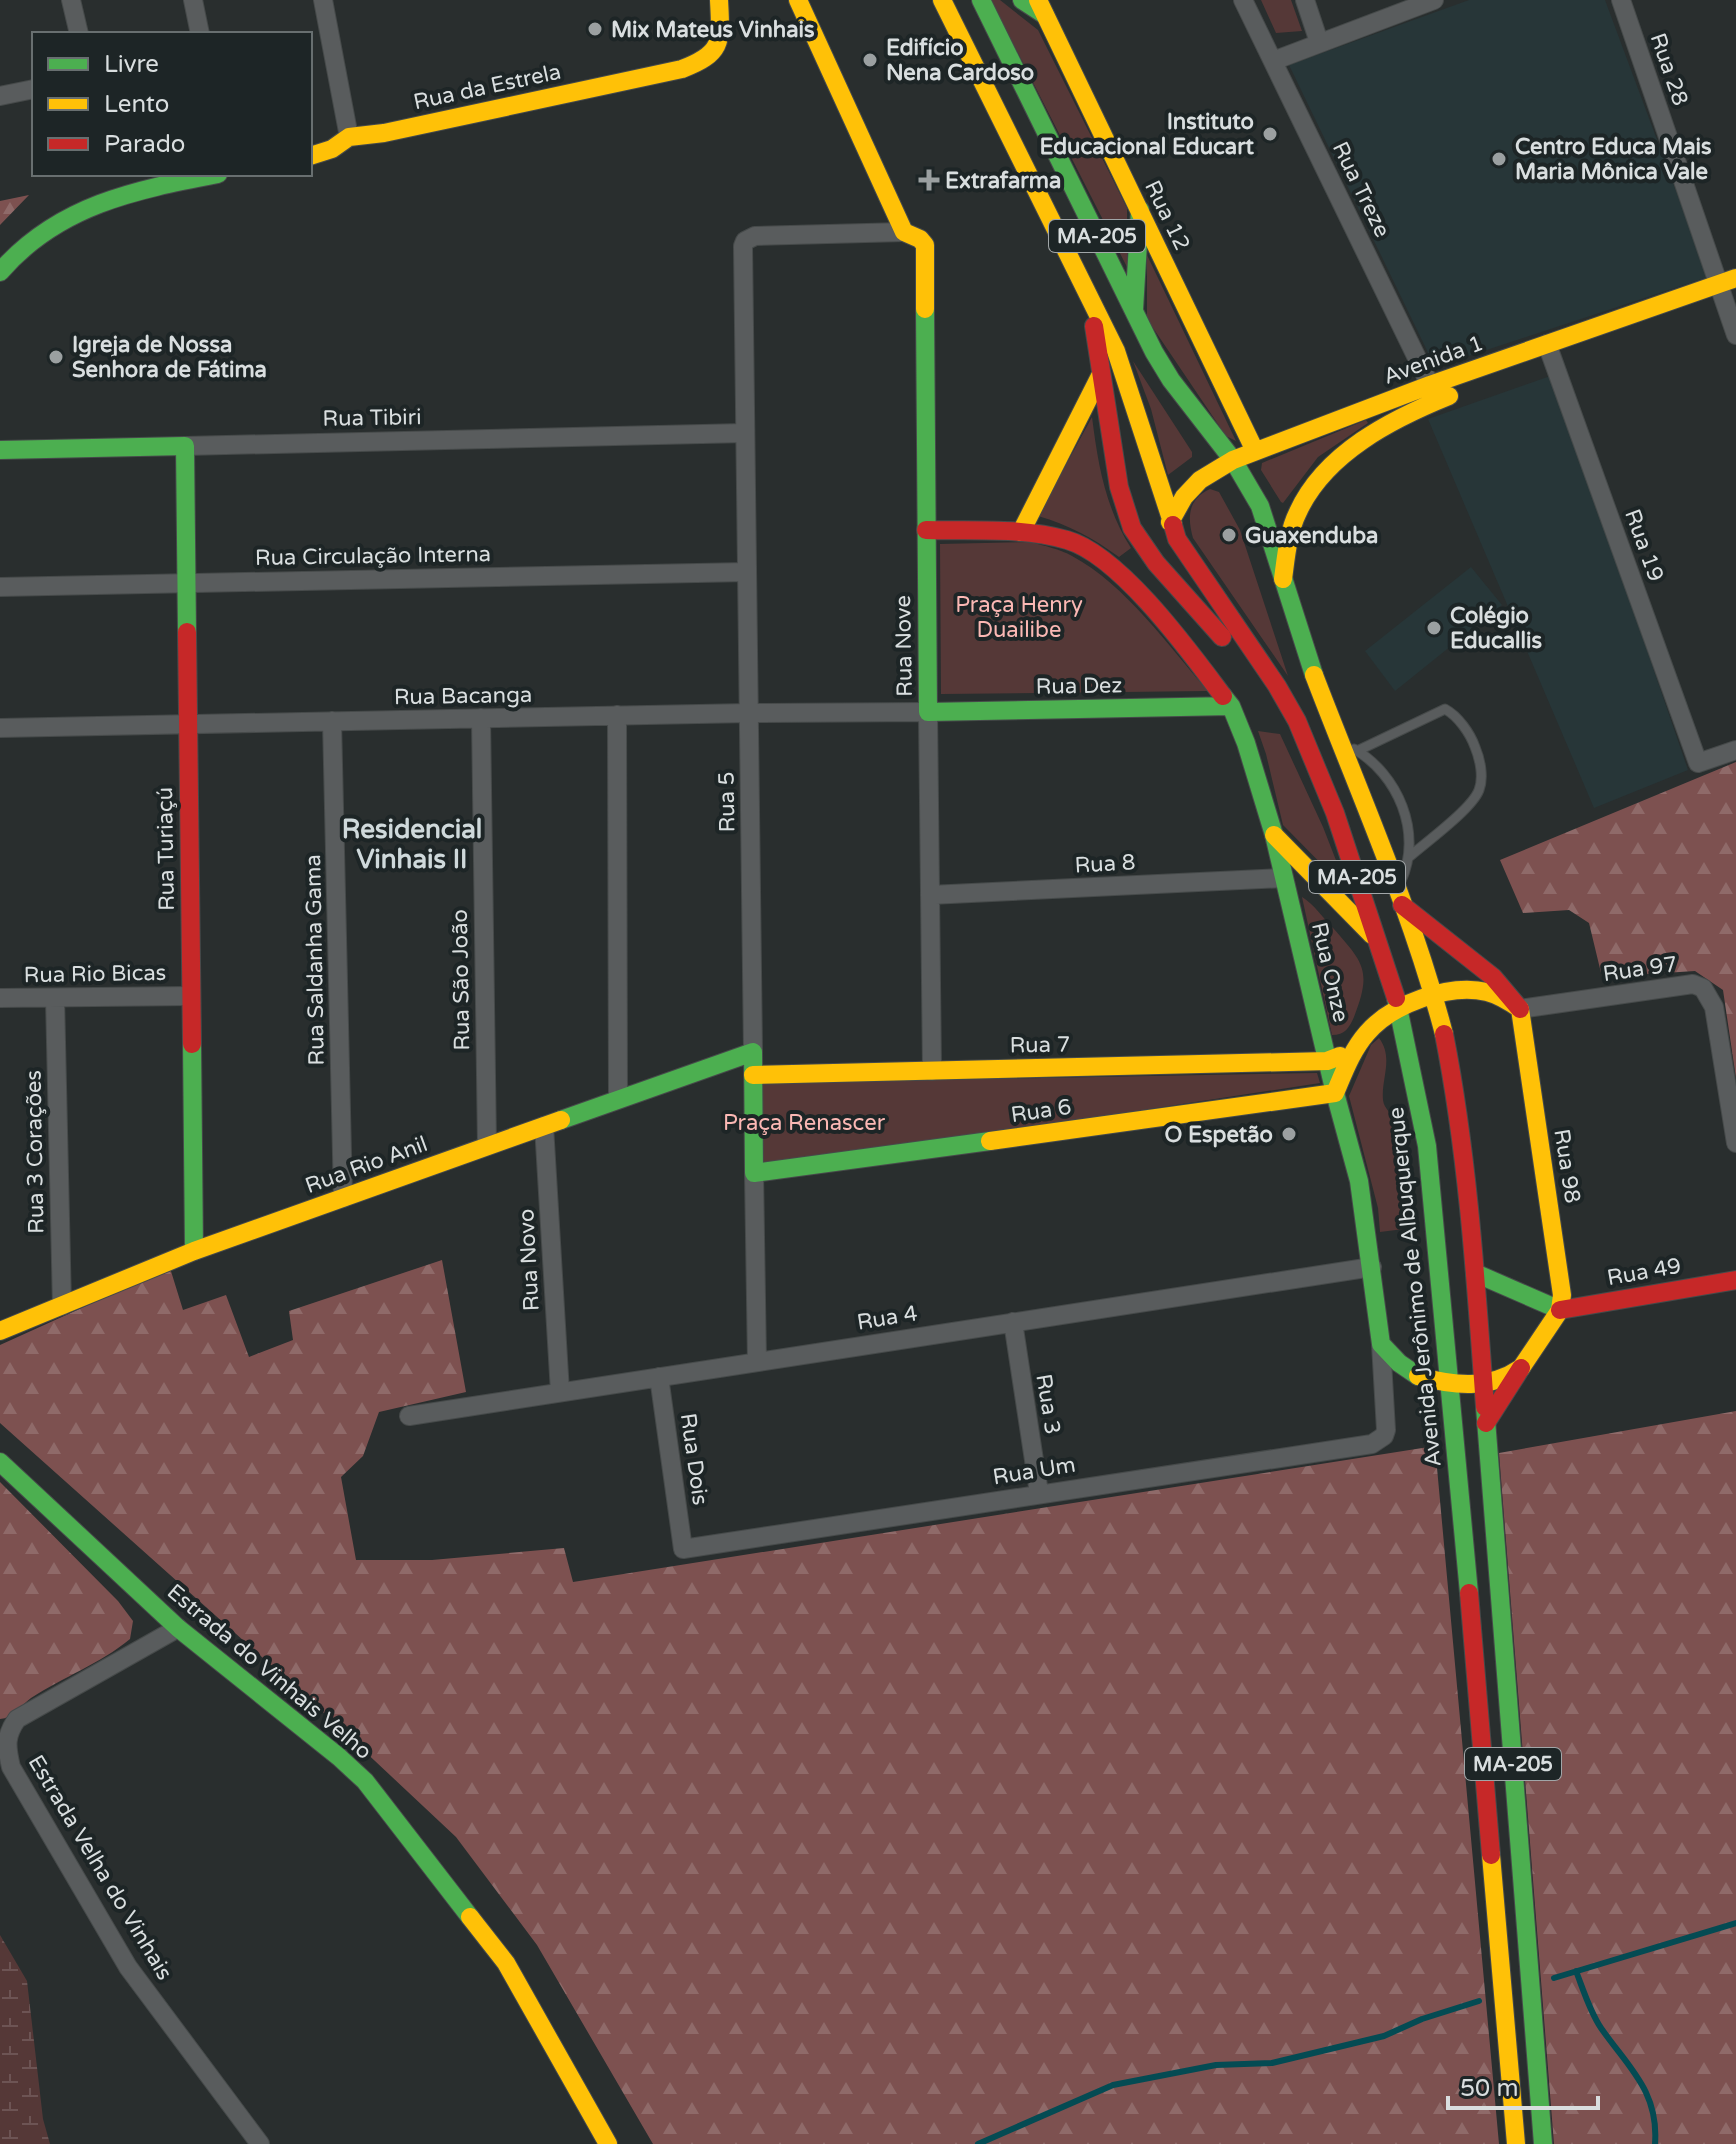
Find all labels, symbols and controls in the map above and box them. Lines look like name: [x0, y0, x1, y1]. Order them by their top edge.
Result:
place label: Mix Mateus Vinhais: [611, 17, 815, 43]
marker: Mix Mateus Vinhais: [586, 20, 604, 38]
street label: Rua 28: [1645, 30, 1694, 109]
legend: [32, 32, 312, 176]
place label: Edifício Nena Cardoso: [886, 35, 1034, 86]
text: Livre: [104, 50, 159, 79]
marker: Edifício Nena Cardoso: [861, 51, 879, 69]
street label: Rua da Estrela: [411, 59, 563, 115]
text: Lento: [104, 90, 169, 119]
place label: Instituto Educacional Educart: [1039, 109, 1255, 160]
marker: Instituto Educacional Educart: [1261, 125, 1279, 143]
text: Parado: [104, 130, 185, 159]
place label: Centro Educa Mais Maria Mônica Vale: [1515, 134, 1712, 185]
street label: Rua Treze: [1327, 137, 1395, 242]
marker: Centro Educa Mais Maria Mônica Vale: [1490, 150, 1508, 168]
place label: Extrafarma: [945, 168, 1061, 194]
marker: Extrafarma: [920, 171, 938, 189]
street label: Rua 12: [1139, 176, 1195, 255]
road number: MA-205: [1049, 220, 1145, 252]
street label: Avenida 1: [1380, 330, 1487, 390]
place label: Igreja de Nossa Senhora de Fátima: [72, 332, 267, 383]
marker: Igreja de Nossa Senhora de Fátima: [47, 348, 65, 366]
street label: Rua Tibiri: [322, 404, 422, 432]
street label: Rua 19: [1619, 506, 1669, 585]
place label: Guaxenduba: [1245, 523, 1378, 549]
marker: Guaxenduba: [1220, 526, 1238, 544]
street label: Rua Circulação Interna: [255, 541, 491, 571]
park label: Praça Henry Duailibe: [955, 592, 1083, 643]
street label: Rua Nove: [890, 595, 918, 697]
place label: Colégio Educallis: [1450, 603, 1543, 654]
marker: Colégio Educallis: [1425, 619, 1443, 637]
street label: Rua Dez: [1035, 672, 1123, 700]
street label: Rua Bacanga: [394, 682, 532, 710]
street label: Rua 5: [713, 771, 741, 833]
street label: Rua Turiaçú: [152, 787, 180, 911]
district label: Residencial Vinhais II: [342, 814, 482, 875]
street label: Rua 8: [1074, 849, 1136, 879]
street label: Rua Saldanha Gama: [300, 854, 330, 1066]
road number: MA-205: [1309, 861, 1405, 893]
street label: Rua São João: [447, 909, 475, 1051]
street label: Rua Onze: [1306, 920, 1354, 1025]
street label: Rua 97: [1601, 951, 1679, 987]
street label: Rua Rio Bicas: [24, 960, 167, 988]
street label: Rua 7: [1009, 1031, 1071, 1059]
street label: Rua 3 Corações: [21, 1070, 49, 1234]
street label: Rua 6: [1009, 1094, 1073, 1128]
street label: Avenida Jerônimo de Albuquerque: [1383, 1106, 1447, 1468]
park label: Praça Renascer: [723, 1110, 886, 1136]
place label: O Espetão: [1164, 1122, 1273, 1148]
marker: O Espetão: [1280, 1125, 1298, 1143]
street label: Rua 98: [1548, 1127, 1586, 1205]
street label: Rua Rio Anil: [302, 1131, 431, 1199]
street label: Rua Novo: [513, 1208, 545, 1312]
street label: Rua 49: [1605, 1253, 1683, 1291]
street label: Rua 4: [855, 1300, 919, 1336]
street label: Rua 3: [1030, 1372, 1066, 1436]
street label: Rua Dois: [675, 1411, 713, 1507]
street label: Rua Um: [991, 1452, 1077, 1490]
street label: Estrada do Vinhais Velho: [162, 1579, 377, 1765]
road number: MA-205: [1465, 1748, 1561, 1780]
street label: Estrada Velha do Vinhais: [23, 1750, 178, 1985]
scale bar: [1448, 2060, 1598, 2110]
text: 50 m: [1460, 2074, 1518, 2103]

